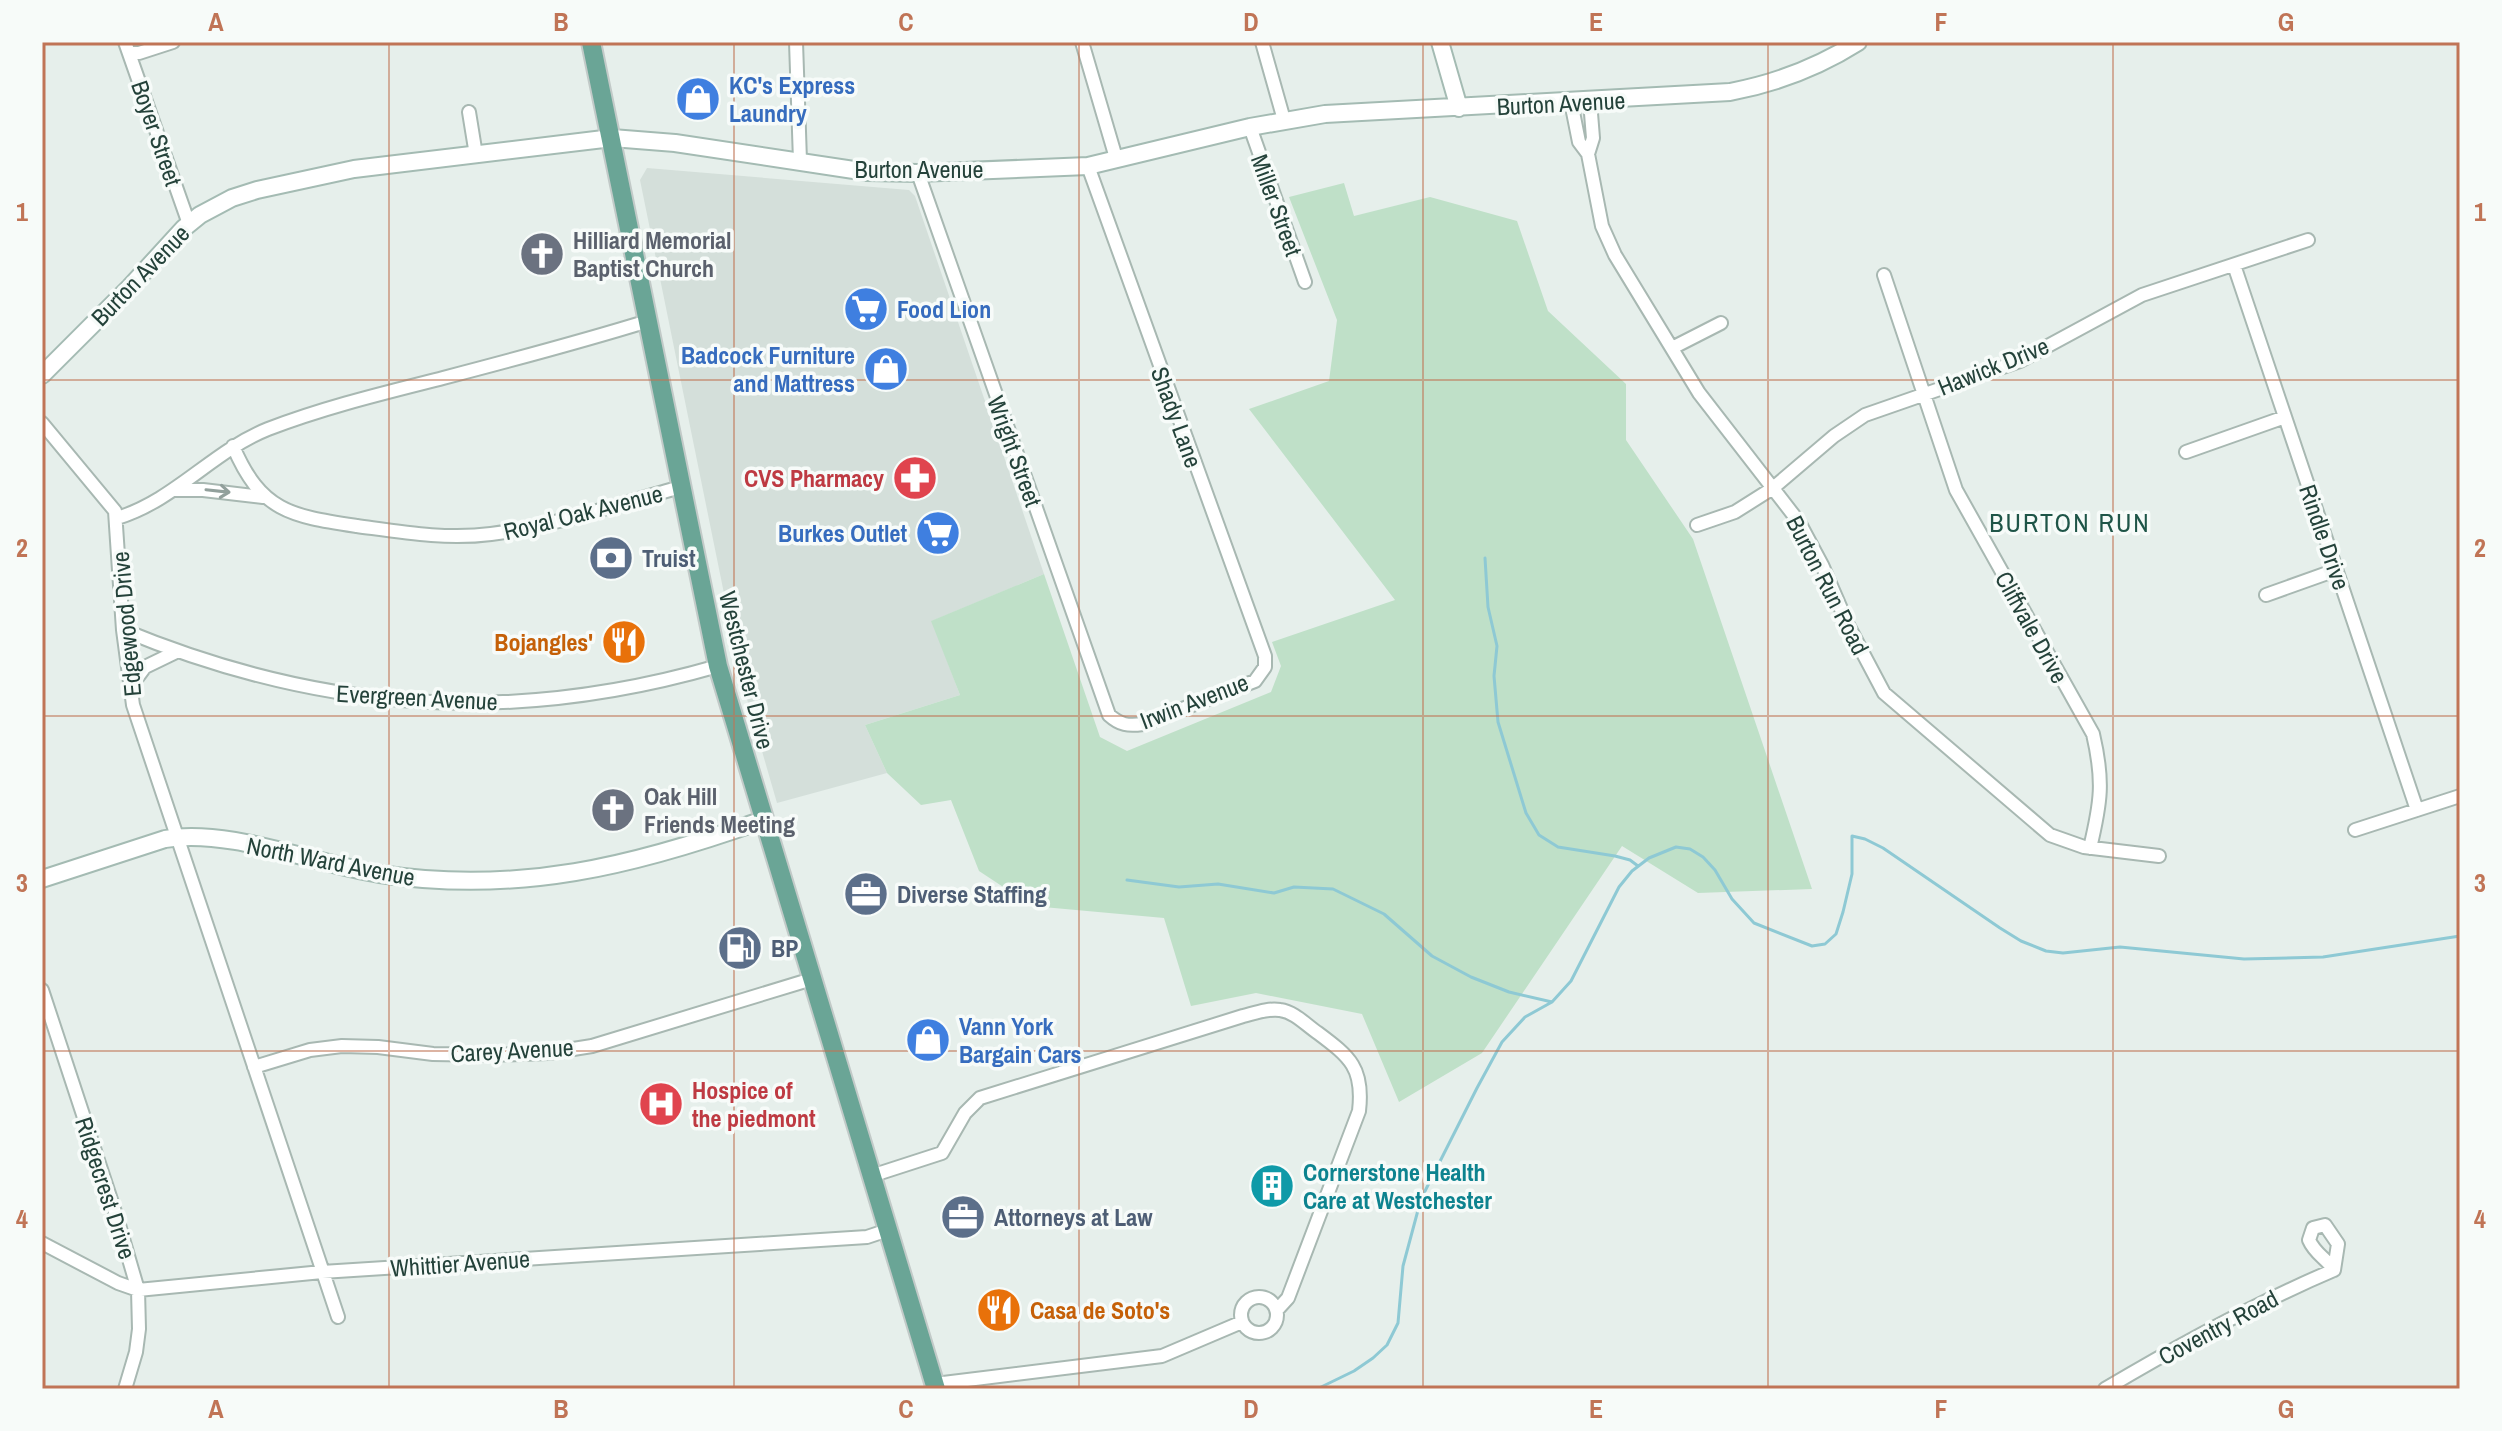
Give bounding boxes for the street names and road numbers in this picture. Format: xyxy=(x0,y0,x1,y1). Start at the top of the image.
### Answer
street label: Boyer Street xyxy=(124,76,190,190)
street label: Burton Avenue xyxy=(1496,84,1626,122)
street label: Miller Street xyxy=(1244,150,1310,261)
street label: Burton Avenue xyxy=(855,153,983,185)
street label: Burton Avenue xyxy=(84,218,196,332)
street label: Hawick Drive xyxy=(1933,329,2053,403)
street label: Shady Lane xyxy=(1144,362,1210,472)
street label: Wright Street xyxy=(980,391,1050,511)
street label: Royal Oak Avenue xyxy=(500,477,666,547)
street label: Rindle Drive xyxy=(2292,480,2358,594)
street label: Burton Run Road xyxy=(1779,510,1877,660)
street label: Edgewood Drive xyxy=(104,550,148,698)
street label: Cliffvale Drive xyxy=(1988,565,2076,689)
street label: Westchester Drive xyxy=(712,588,782,752)
street label: Irwin Avenue xyxy=(1135,666,1253,736)
street label: Evergreen Avenue xyxy=(335,677,499,717)
street label: North Ward Avenue xyxy=(244,829,418,893)
street label: Carey Avenue xyxy=(450,1031,574,1069)
street label: Ridgecrest Drive xyxy=(68,1113,144,1263)
street label: Whittier Avenue xyxy=(389,1242,531,1284)
street label: Coventry Road xyxy=(2153,1282,2283,1372)

